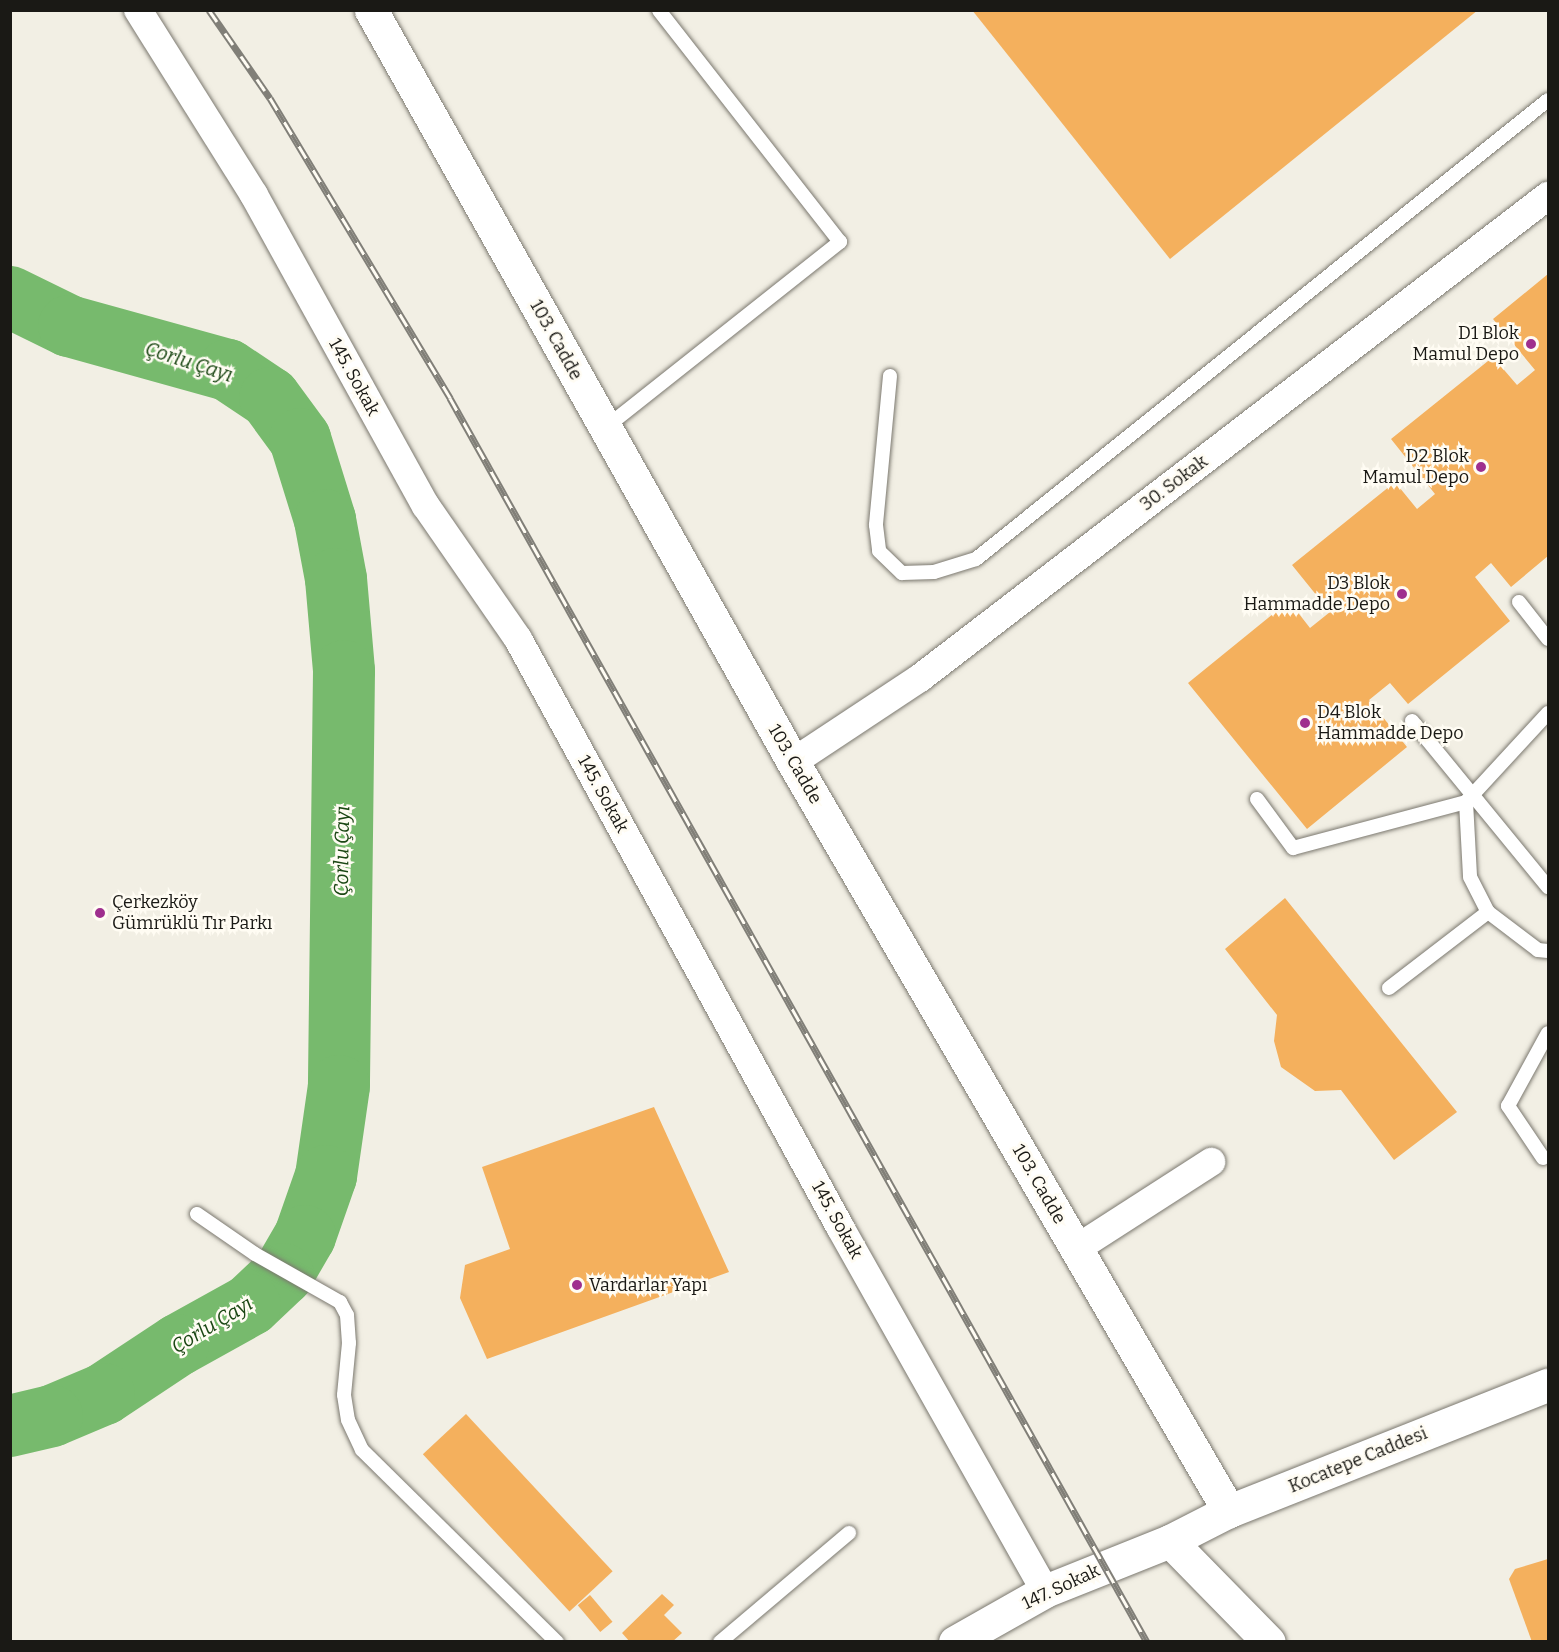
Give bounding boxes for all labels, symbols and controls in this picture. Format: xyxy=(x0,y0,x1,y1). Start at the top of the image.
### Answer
street label: 103. Cadde xyxy=(525,296,587,384)
place label: D1 Blok Mamul Depo xyxy=(1413,323,1519,366)
street label: 145. Sokak xyxy=(324,335,384,419)
water label: Çorlu Çayı xyxy=(142,337,236,387)
marker: D1 Blok Mamul Depo xyxy=(1524,337,1538,351)
place label: D2 Blok Mamul Depo xyxy=(1363,446,1469,488)
street label: 30. Sokak xyxy=(1136,451,1212,515)
marker: D2 Blok Mamul Depo xyxy=(1474,460,1488,474)
place label: D3 Blok Hammadde Depo xyxy=(1243,573,1390,616)
marker: D3 Blok Hammadde Depo xyxy=(1395,587,1409,601)
place label: D4 Blok Hammadde Depo xyxy=(1317,702,1464,744)
marker: D4 Blok Hammadde Depo xyxy=(1298,716,1312,730)
street label: 103. Cadde xyxy=(764,720,826,808)
street label: 145. Sokak xyxy=(573,752,633,836)
water label: Çorlu Çayı xyxy=(329,805,355,897)
place label: Çerkezköy Gümrüklü Tır Parkı xyxy=(112,892,272,934)
marker: Çerkezköy Gümrüklü Tır Parkı xyxy=(93,906,107,920)
street label: 103. Cadde xyxy=(1008,1140,1070,1228)
street label: 145. Sokak xyxy=(807,1178,867,1262)
place label: Vardarlar Yapı xyxy=(589,1274,707,1296)
marker: Vardarlar Yapı xyxy=(570,1278,584,1292)
water label: Çorlu Çayı xyxy=(167,1291,257,1359)
street label: Kocatepe Caddesi xyxy=(1286,1422,1430,1498)
street label: 147. Sokak xyxy=(1019,1560,1103,1614)

